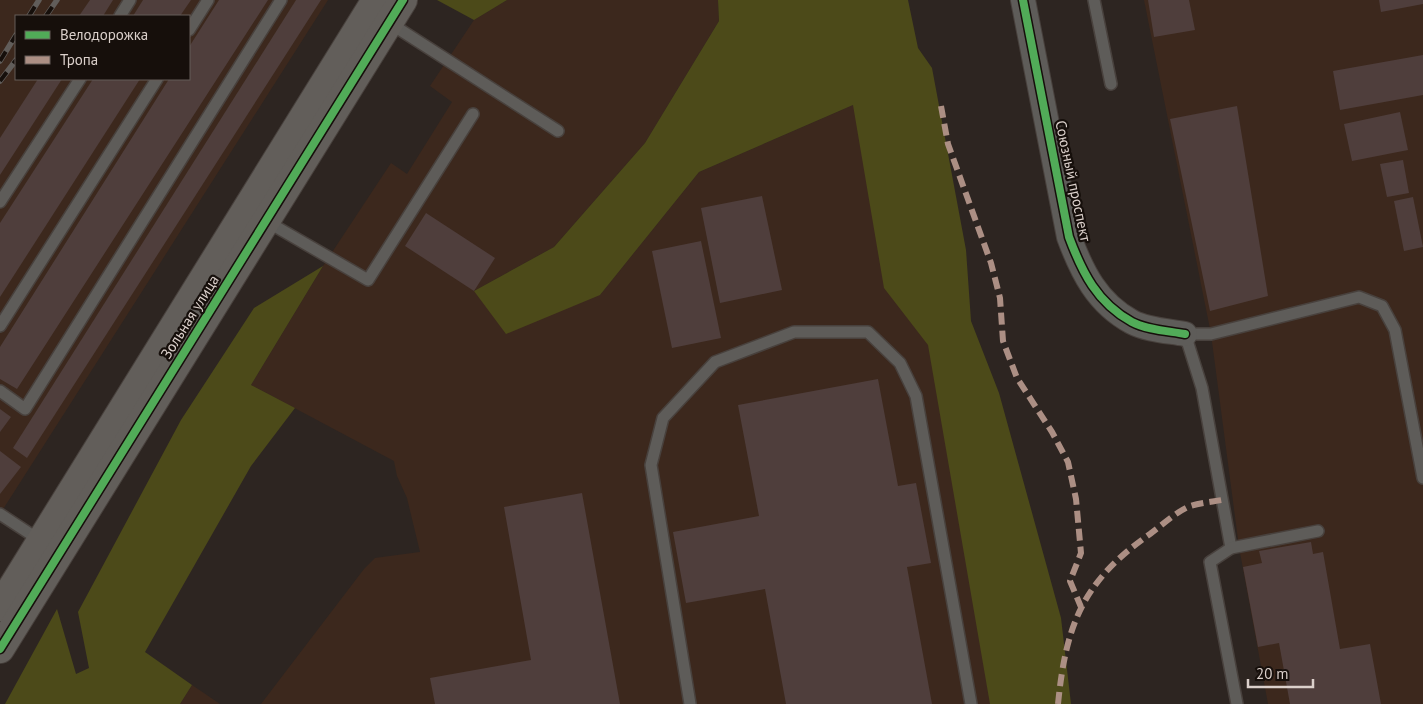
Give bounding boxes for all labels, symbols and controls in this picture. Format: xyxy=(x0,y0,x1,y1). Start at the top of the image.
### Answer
legend xyxy=(15,15,190,80)
text: Велодорожка xyxy=(60,25,148,44)
text: Тропа xyxy=(60,50,98,69)
street label: Союзный проспект xyxy=(1051,119,1096,243)
street label: Зольная улица xyxy=(156,271,223,362)
scale bar xyxy=(1248,656,1313,688)
text: 20 m xyxy=(1256,664,1289,683)

